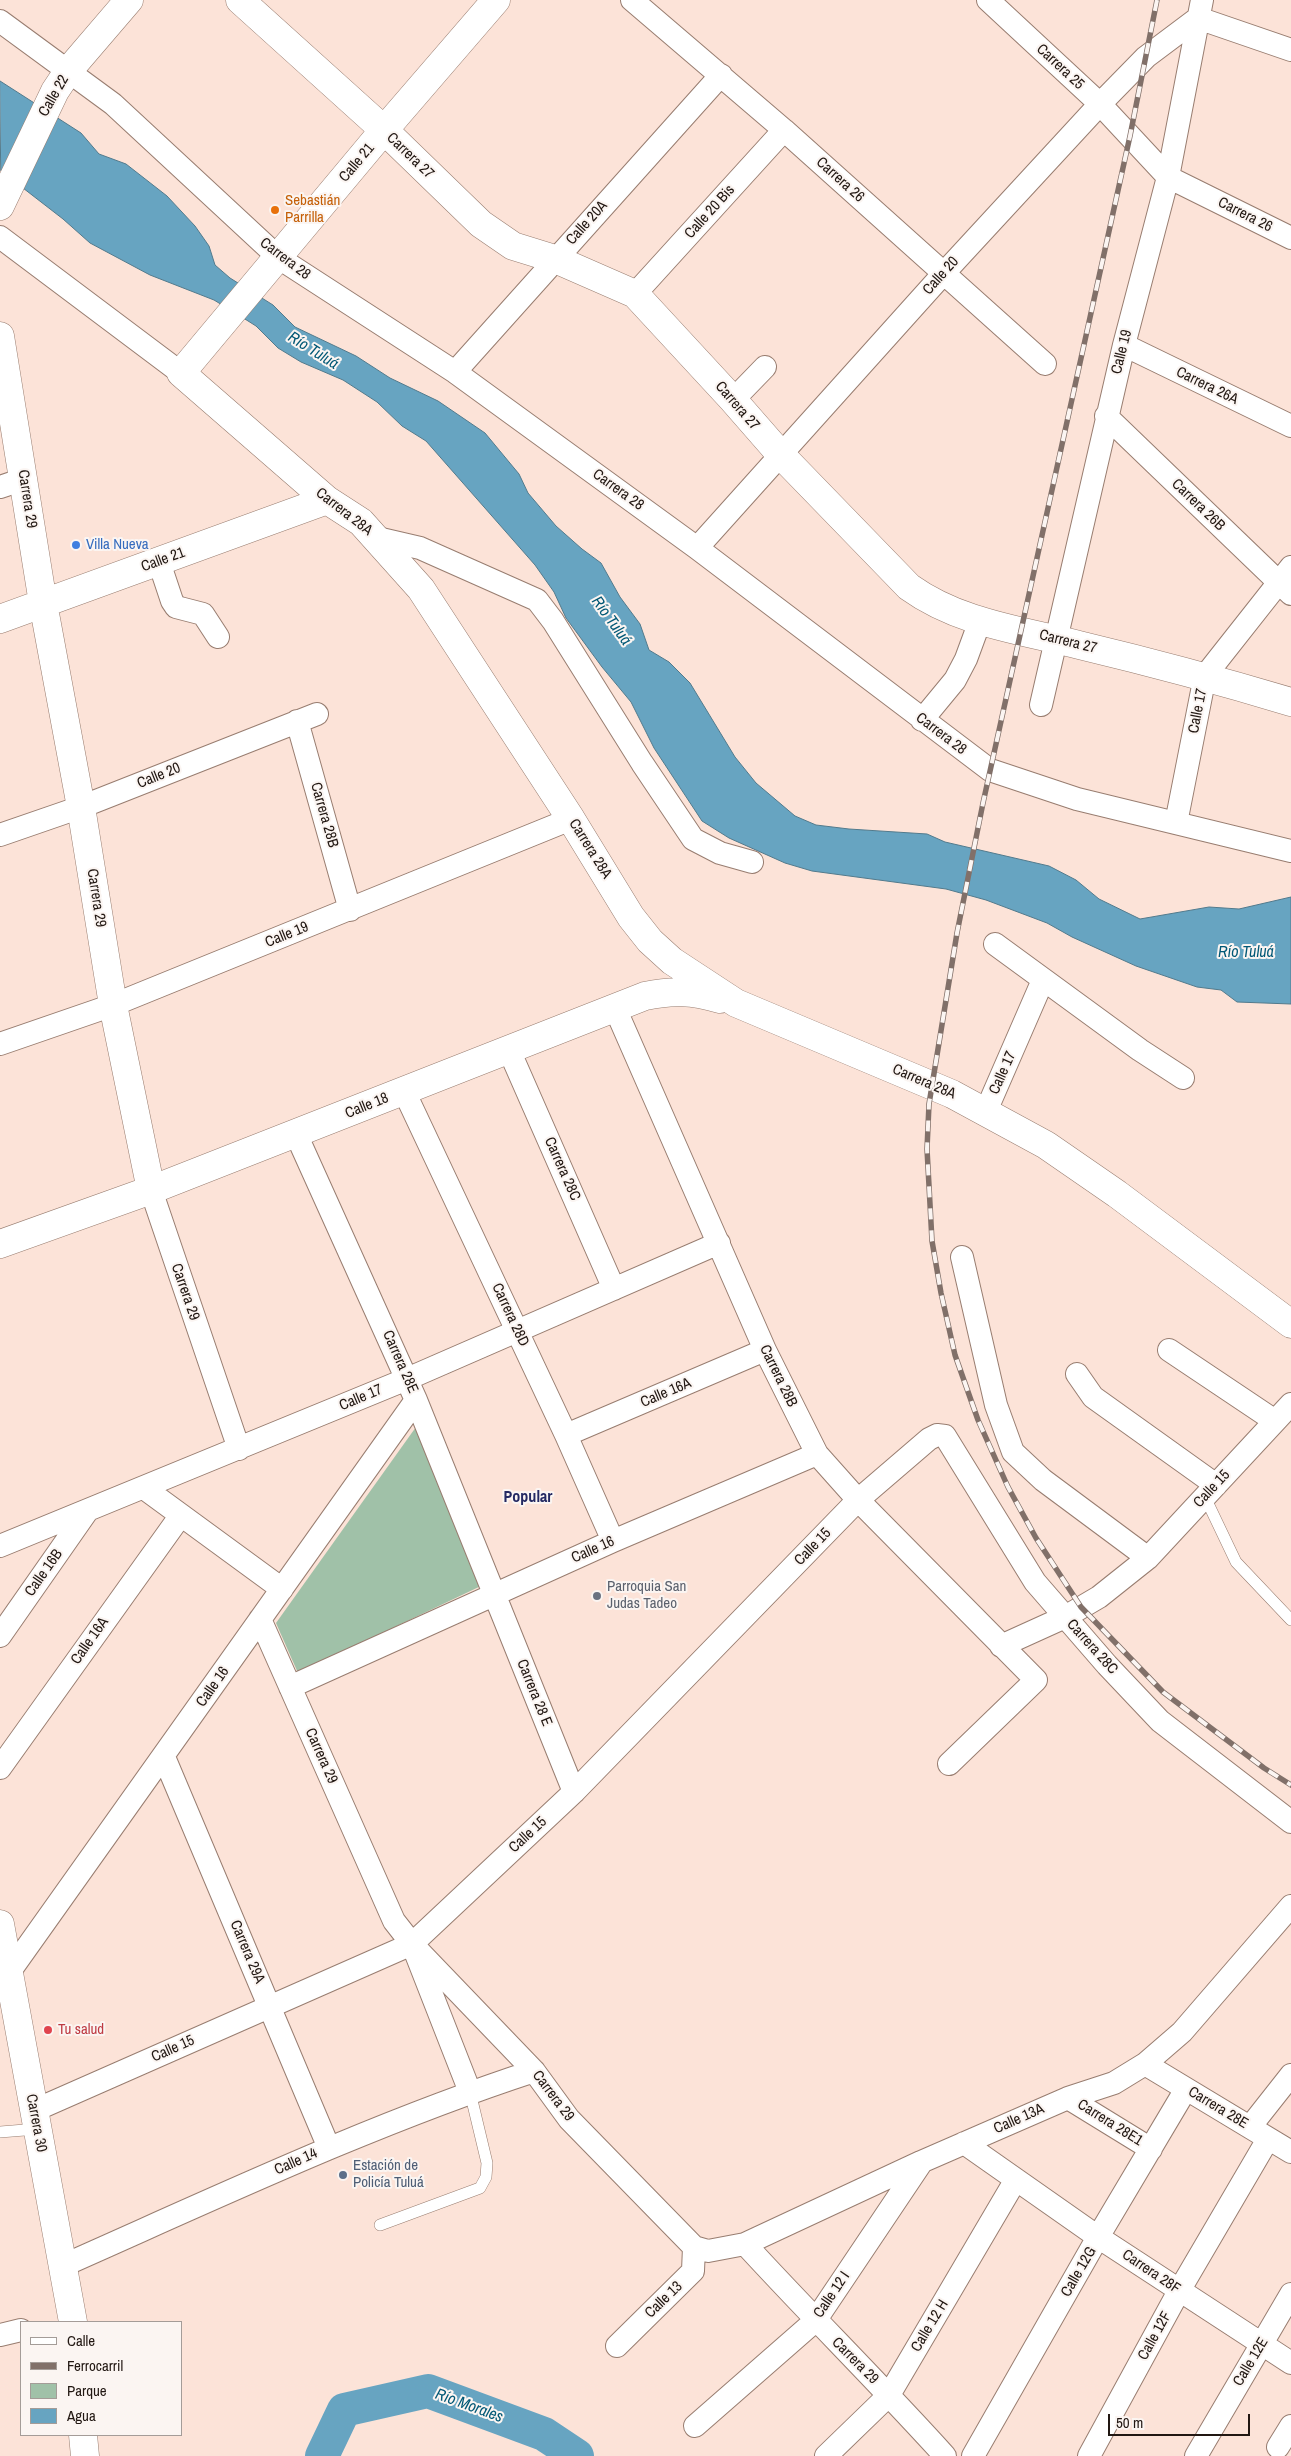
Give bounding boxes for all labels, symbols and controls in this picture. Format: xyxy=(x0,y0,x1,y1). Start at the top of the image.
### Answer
street label: Carrera 25 xyxy=(1032,40,1088,94)
street label: Calle 22 xyxy=(35,72,73,120)
street label: Carrera 27 xyxy=(383,129,437,183)
street label: Calle 21 xyxy=(336,140,378,186)
street label: Carrera 26 xyxy=(812,154,868,206)
street label: Calle 20 Bis xyxy=(681,181,739,243)
place label: Sebastián Parrilla xyxy=(285,192,340,227)
street label: Carrera 26 xyxy=(1215,194,1275,236)
street label: Calle 20A xyxy=(562,197,612,249)
marker: Sebastián Parrilla xyxy=(269,204,281,216)
street label: Carrera 28 xyxy=(256,234,314,284)
street label: Calle 20 xyxy=(919,253,963,299)
water label: Río Tuluá xyxy=(284,328,342,374)
street label: Calle 19 xyxy=(1108,328,1136,376)
street label: Carrera 26A xyxy=(1173,363,1241,409)
street label: Carrera 27 xyxy=(711,378,763,434)
street label: Carrera 28 xyxy=(589,465,647,515)
street label: Carrera 29 xyxy=(14,469,40,529)
street label: Carrera 26B xyxy=(1168,475,1228,535)
street label: Carrera 28A xyxy=(312,484,376,540)
place label: Villa Nueva xyxy=(86,536,149,554)
marker: Villa Nueva xyxy=(70,539,82,551)
street label: Calle 21 xyxy=(139,544,187,576)
water label: Río Tuluá xyxy=(587,593,635,649)
street label: Carrera 27 xyxy=(1037,626,1099,658)
street label: Calle 17 xyxy=(1185,687,1211,735)
street label: Carrera 28 xyxy=(912,709,970,759)
street label: Calle 20 xyxy=(135,759,183,793)
street label: Carrera 28B xyxy=(306,780,342,850)
street label: Carrera 28A xyxy=(565,816,615,882)
street label: Carrera 29 xyxy=(83,868,109,928)
street label: Calle 19 xyxy=(263,918,311,952)
water label: Río Tuluá xyxy=(1218,943,1274,963)
street label: Calle 17 xyxy=(986,1049,1020,1097)
street label: Carrera 28A xyxy=(890,1061,958,1103)
street label: Calle 18 xyxy=(343,1089,391,1123)
street label: Carrera 28C xyxy=(540,1134,584,1204)
street label: Carrera 29 xyxy=(167,1261,203,1323)
street label: Carrera 28D xyxy=(488,1281,532,1349)
street label: Carrera 28E xyxy=(378,1328,422,1396)
street label: Carrera 28B xyxy=(755,1342,801,1410)
street label: Calle 16A xyxy=(638,1374,694,1412)
street label: Calle 17 xyxy=(337,1381,385,1415)
street label: Calle 15 xyxy=(1190,1466,1234,1512)
district label: Popular xyxy=(504,1488,552,1508)
street label: Calle 15 xyxy=(791,1525,835,1569)
street label: Calle 16 xyxy=(569,1533,617,1567)
street label: Calle 16B xyxy=(21,1546,67,1600)
place label: Parroquia San Judas Tadeo xyxy=(607,1578,686,1613)
marker: Parroquia San Judas Tadeo xyxy=(591,1590,603,1602)
street label: Calle 16A xyxy=(67,1614,113,1668)
street label: Carrera 28C xyxy=(1063,1616,1121,1678)
street label: Carrera 28 E xyxy=(512,1657,556,1729)
street label: Calle 16 xyxy=(193,1663,233,1711)
street label: Carrera 29 xyxy=(301,1725,341,1787)
street label: Calle 15 xyxy=(505,1813,551,1857)
street label: Carrera 29A xyxy=(226,1918,268,1986)
place label: Tu salud xyxy=(58,2021,104,2039)
marker: Tu salud xyxy=(42,2024,54,2036)
street label: Calle 15 xyxy=(149,2032,197,2066)
street label: Carrera 29 xyxy=(528,2067,578,2125)
street label: Carrera 28E xyxy=(1185,2083,1251,2133)
street label: Carrera 30 xyxy=(22,2092,50,2154)
street label: Carrera 28E1 xyxy=(1074,2096,1146,2150)
street label: Calle 13A xyxy=(991,2100,1047,2138)
street label: Calle 14 xyxy=(272,2145,320,2179)
place label: Estación de Policía Tuluá xyxy=(353,2157,424,2192)
marker: Estación de Policía Tuluá xyxy=(337,2169,349,2181)
street label: Calle 12G xyxy=(1058,2244,1100,2300)
street label: Carrera 28F xyxy=(1118,2246,1184,2298)
street label: Calle 12 I xyxy=(810,2268,854,2322)
street label: Calle 13 xyxy=(642,2278,686,2322)
street label: Calle 12 H xyxy=(907,2297,953,2355)
street label: Calle 12F xyxy=(1134,2309,1176,2363)
legend xyxy=(20,2321,182,2436)
text: Calle xyxy=(67,2330,95,2351)
street label: Carrera 29 xyxy=(828,2334,882,2388)
street label: Calle 12E xyxy=(1230,2335,1272,2389)
text: Ferrocarril xyxy=(67,2355,123,2376)
text: Parque xyxy=(67,2380,107,2401)
water label: Río Morales xyxy=(432,2385,506,2427)
scale bar xyxy=(1111,2404,1254,2436)
text: Agua xyxy=(67,2405,96,2426)
text: 50 m xyxy=(1116,2412,1143,2433)

